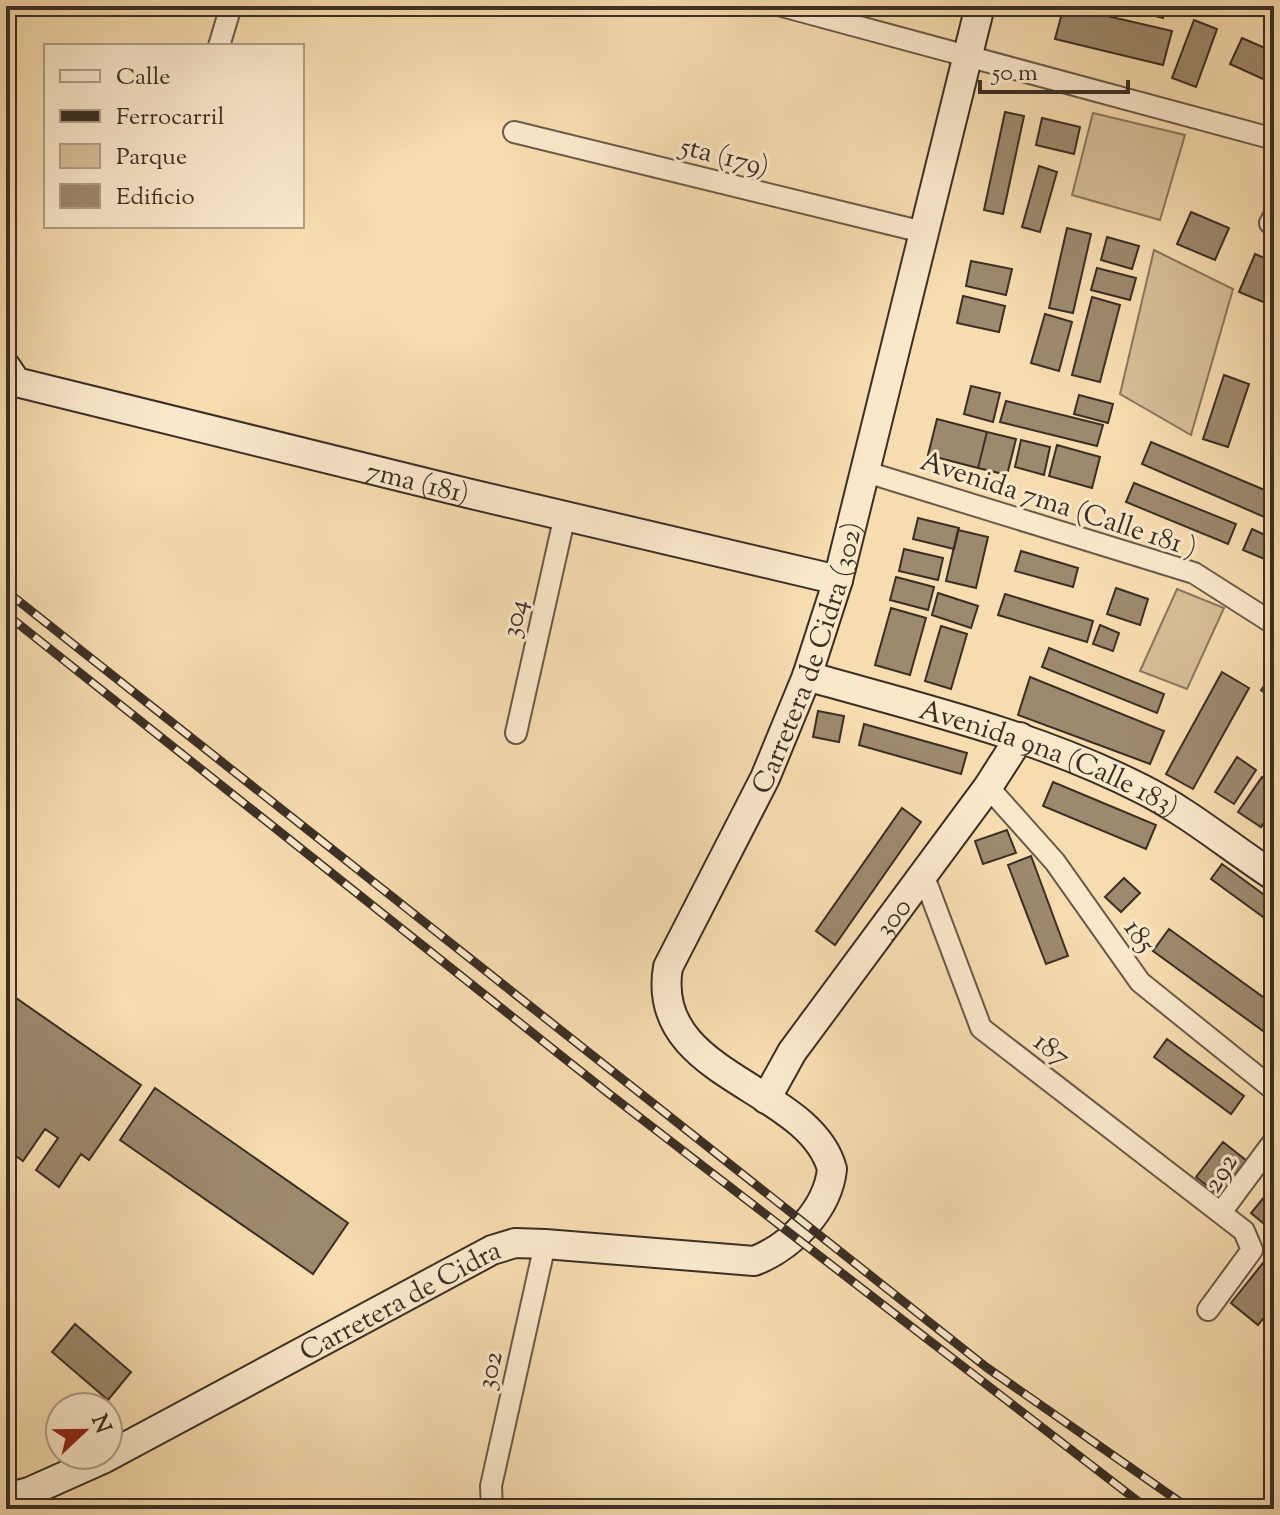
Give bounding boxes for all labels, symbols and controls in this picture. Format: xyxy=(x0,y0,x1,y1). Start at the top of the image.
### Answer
legend xyxy=(44,44,304,228)
scale bar xyxy=(980,44,1128,94)
text: 50 m xyxy=(990,57,1038,91)
text: Calle xyxy=(116,61,170,95)
text: Ferrocarril xyxy=(116,101,225,135)
street label: 5ta (179) xyxy=(674,127,773,188)
text: Parque xyxy=(116,141,187,175)
text: Edificio xyxy=(116,181,195,215)
street label: Avenida 7ma (Calle 181 ) xyxy=(915,442,1201,569)
street label: 7ma (181) xyxy=(362,452,473,516)
street label: Carretera de Cidra (302) xyxy=(743,518,875,802)
street label: 304 xyxy=(492,595,540,642)
street label: Avenida 9na (Calle 183) xyxy=(914,691,1186,828)
street label: 300 xyxy=(866,890,923,947)
street label: 185 xyxy=(1113,912,1165,962)
street label: 187 xyxy=(1024,1023,1078,1078)
street label: 292 xyxy=(1194,1146,1249,1201)
street label: Carretera de Cidra xyxy=(293,1231,506,1373)
street label: 302 xyxy=(467,1347,515,1394)
north arrow xyxy=(44,1391,124,1471)
text: N xyxy=(82,1410,118,1439)

